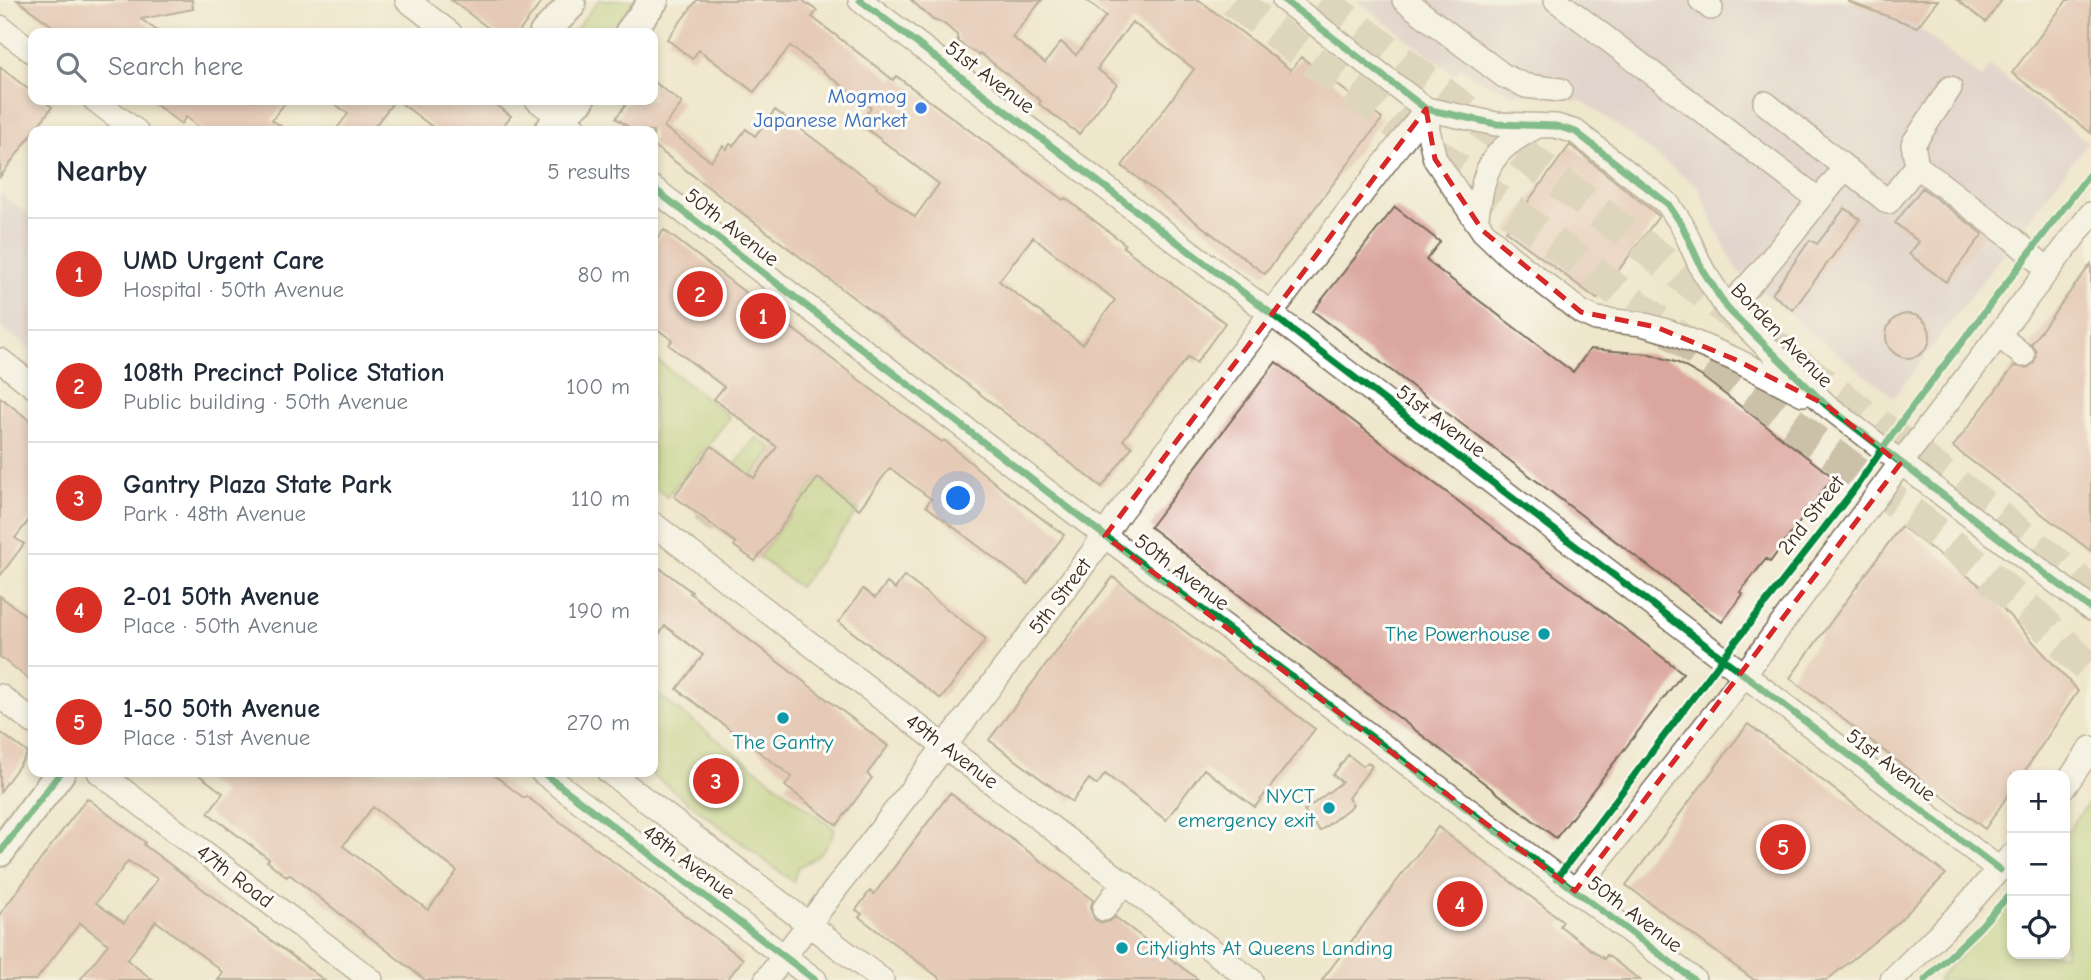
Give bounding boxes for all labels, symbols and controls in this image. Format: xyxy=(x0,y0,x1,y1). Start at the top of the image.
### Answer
search box xyxy=(28,28,658,105)
street label: 51st Avenue xyxy=(941,36,1039,118)
icon: search xyxy=(52,48,90,86)
text: Search here xyxy=(108,52,243,82)
place label: Mogmog Japanese Market xyxy=(753,84,908,132)
marker: Mogmog Japanese Market xyxy=(913,100,929,116)
text: Nearby xyxy=(56,154,147,189)
text: 5 results xyxy=(547,158,630,185)
street label: 50th Avenue xyxy=(680,183,784,271)
text: UMD Urgent Care xyxy=(123,246,324,276)
text: 1 xyxy=(74,261,84,288)
text: 80 m xyxy=(577,261,630,288)
pin: 2 xyxy=(677,268,723,320)
text: Hospital · 50th Avenue xyxy=(123,276,344,303)
street label: Borden Avenue xyxy=(1726,278,1838,392)
pin: 1 xyxy=(740,290,786,342)
text: 108th Precinct Police Station xyxy=(123,358,445,388)
text: 2 xyxy=(73,373,85,400)
text: 100 m xyxy=(566,373,630,400)
street label: 51st Avenue xyxy=(1392,380,1490,462)
text: Public building · 50th Avenue xyxy=(123,388,408,415)
text: Gantry Plaza State Park xyxy=(123,470,392,500)
street label: 2nd Street xyxy=(1773,470,1850,559)
your location xyxy=(941,481,975,515)
text: 3 xyxy=(73,485,85,512)
text: 110 m xyxy=(571,485,630,512)
text: Park · 48th Avenue xyxy=(123,500,306,527)
street label: 50th Avenue xyxy=(1130,529,1234,615)
street label: 5th Street xyxy=(1024,553,1097,638)
text: 2-01 50th Avenue xyxy=(123,582,319,612)
text: 4 xyxy=(74,597,84,624)
text: 190 m xyxy=(568,597,630,624)
text: Place · 50th Avenue xyxy=(123,612,318,639)
place label: The Powerhouse xyxy=(1385,622,1530,646)
marker: The Powerhouse xyxy=(1536,626,1552,642)
text: 1-50 50th Avenue xyxy=(123,694,320,724)
street label: 49th Avenue xyxy=(901,708,1003,794)
text: 5 xyxy=(73,709,85,736)
text: 270 m xyxy=(566,709,630,736)
marker: The Gantry xyxy=(775,710,791,726)
text: Place · 51st Avenue xyxy=(123,724,310,751)
street label: 51st Avenue xyxy=(1842,724,1940,806)
place label: The Gantry xyxy=(733,730,834,754)
pin: 3 xyxy=(693,755,739,807)
map controls xyxy=(2007,770,2070,959)
button: + xyxy=(2007,770,2070,833)
place label: NYCT emergency exit xyxy=(1178,784,1316,832)
marker: NYCT emergency exit xyxy=(1321,800,1337,816)
street label: 48th Avenue xyxy=(638,820,740,904)
pin: 5 xyxy=(1760,821,1806,873)
button: − xyxy=(2007,833,2070,896)
street label: 47th Road xyxy=(192,839,278,913)
street label: 50th Avenue xyxy=(1583,871,1687,957)
pin: 4 xyxy=(1437,878,1483,930)
button: locate xyxy=(2007,896,2070,959)
place label: Citylights At Queens Landing xyxy=(1136,936,1393,960)
marker: Citylights At Queens Landing xyxy=(1114,940,1130,956)

